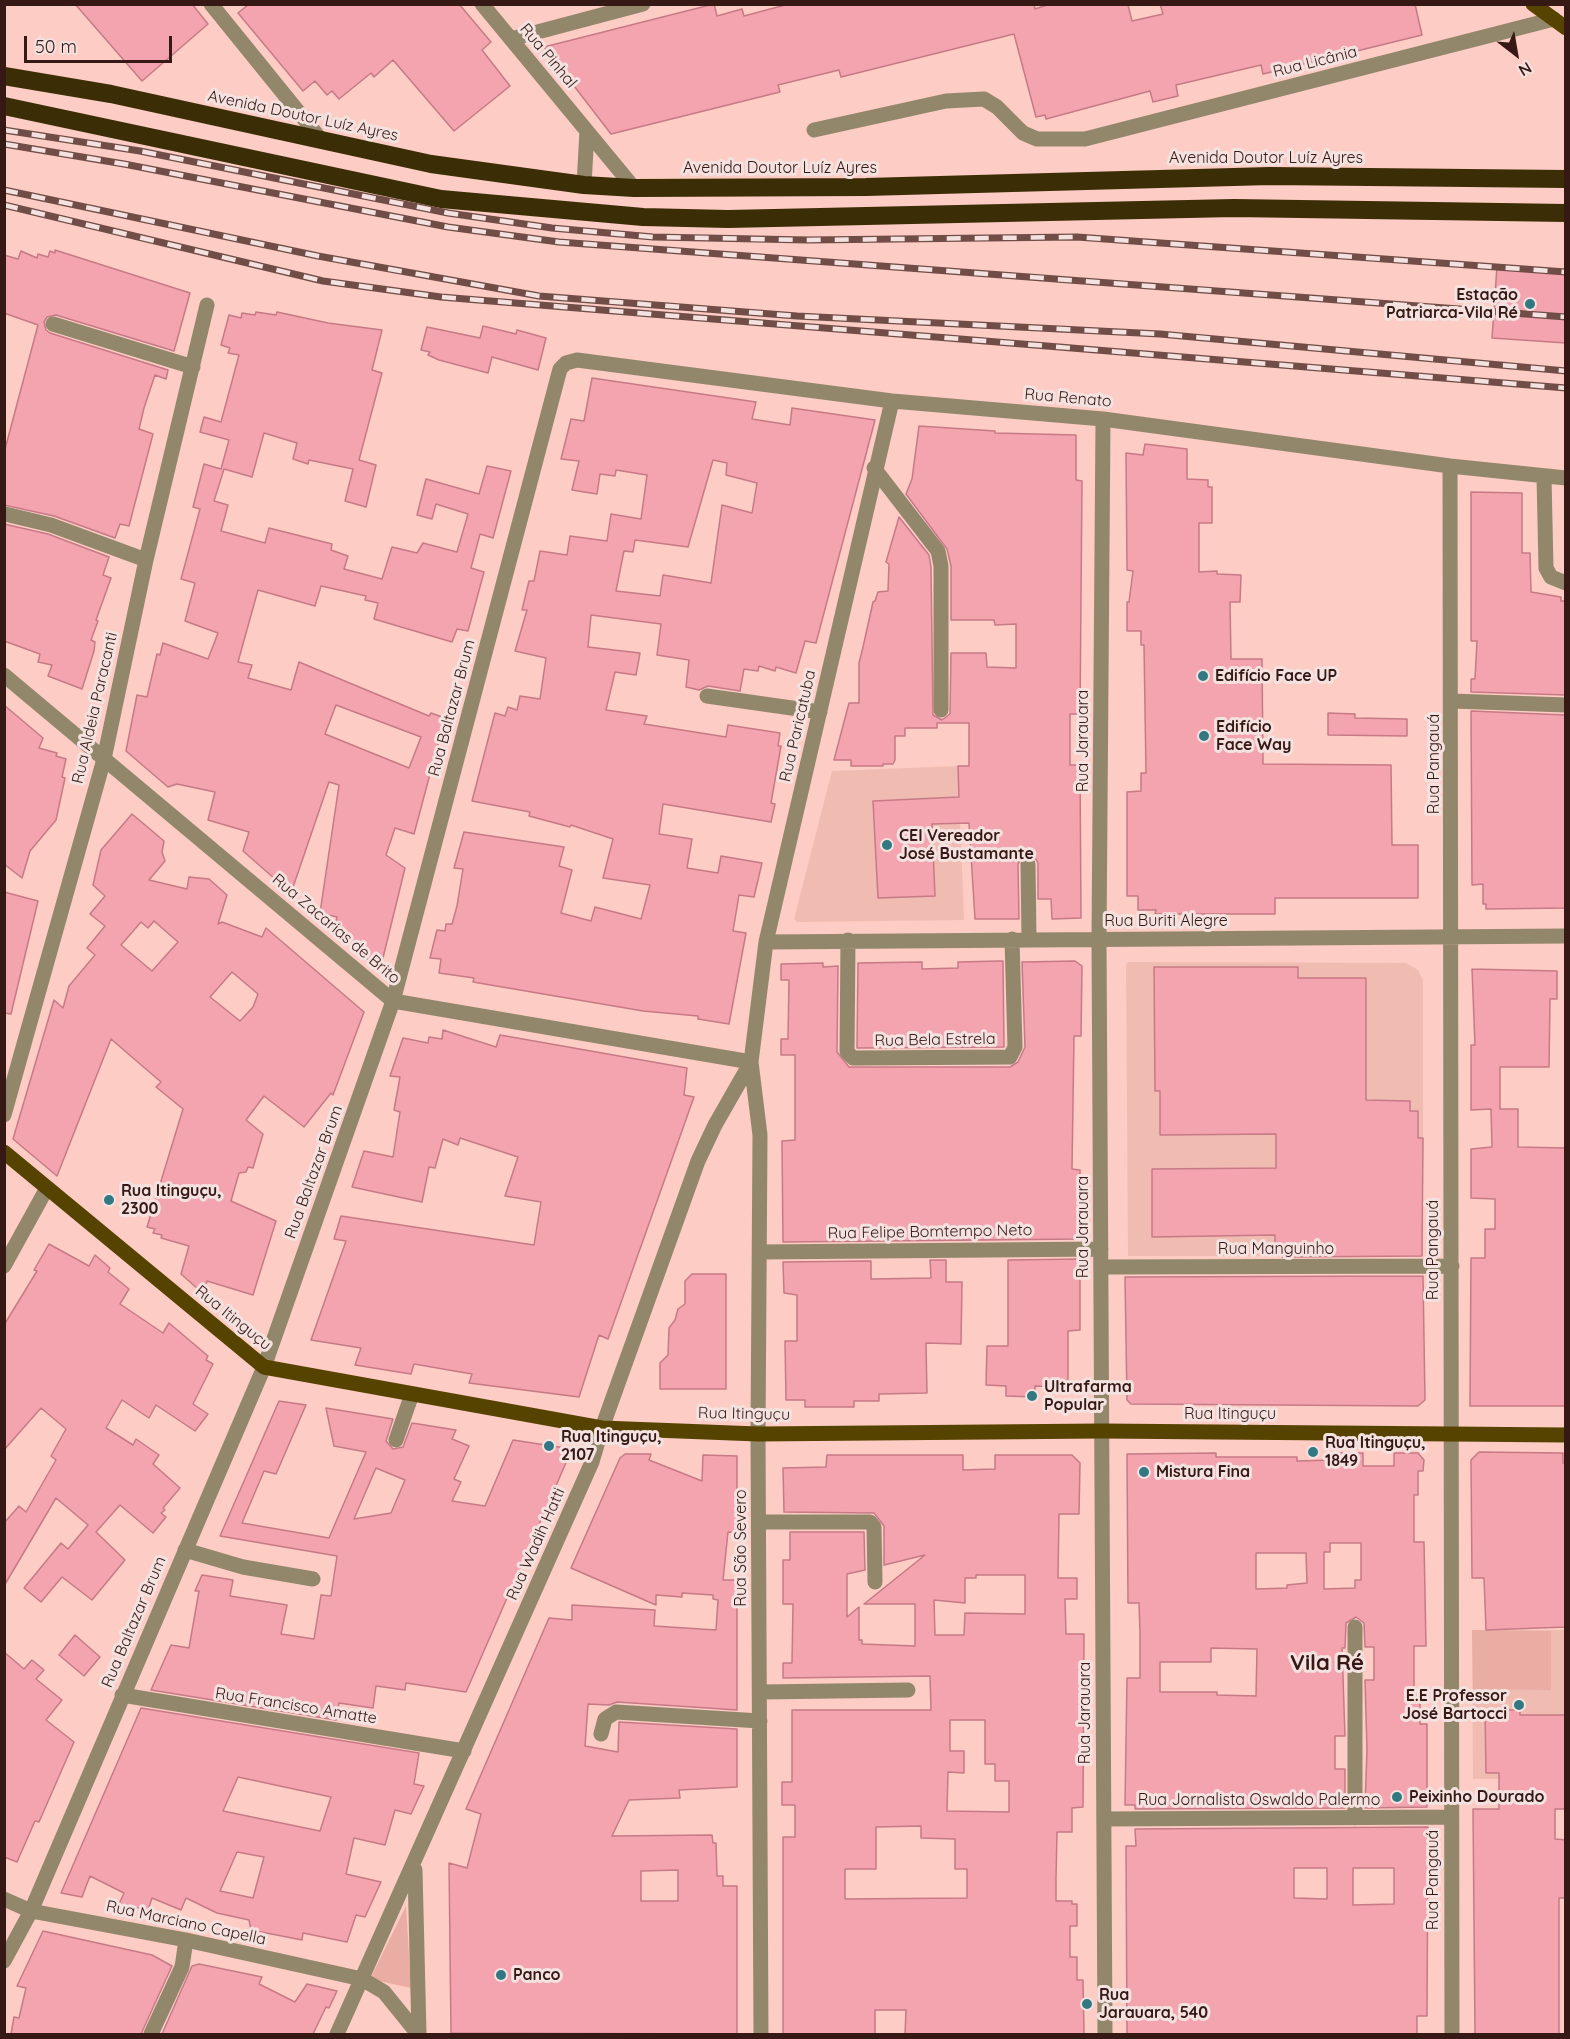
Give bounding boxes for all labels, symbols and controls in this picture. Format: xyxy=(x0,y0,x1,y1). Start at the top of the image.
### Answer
street label: Rua Pinhal xyxy=(515,20,581,92)
scale bar xyxy=(27,24,176,62)
north arrow xyxy=(1486,24,1546,84)
text: 50 m xyxy=(35,35,77,58)
street label: Rua Licânia xyxy=(1271,42,1359,82)
text: N xyxy=(1515,58,1535,81)
street label: Avenida Doutor Luíz Ayres xyxy=(206,86,400,146)
street label: Avenida Doutor Luíz Ayres xyxy=(1169,148,1363,168)
street label: Avenida Doutor Luíz Ayres xyxy=(683,158,877,178)
place label: Estação Patriarca-Vila Ré xyxy=(1386,285,1518,323)
marker: Estação Patriarca-Vila Ré xyxy=(1523,297,1537,311)
street label: Rua Renato xyxy=(1024,385,1112,411)
street label: Rua Aldeia Paracanti xyxy=(68,630,122,786)
street label: Rua Baltazar Brum xyxy=(425,638,479,778)
place label: Edifício Face UP xyxy=(1215,666,1337,686)
street label: Rua Paricatuba xyxy=(776,668,820,784)
marker: Edifício Face UP xyxy=(1196,669,1210,683)
street label: Rua Jarauara xyxy=(1073,690,1093,792)
street label: Rua Pangauá xyxy=(1424,714,1444,814)
place label: Edifício Face Way xyxy=(1216,717,1291,755)
marker: Edifício Face Way xyxy=(1197,729,1211,743)
place label: CEI Vereador José Bustamante xyxy=(899,826,1034,864)
marker: CEI Vereador José Bustamante xyxy=(880,838,894,852)
street label: Rua Zacarias de Brito xyxy=(268,870,404,988)
street label: Rua Buriti Alegre xyxy=(1104,911,1228,931)
street label: Rua Bela Estrela xyxy=(874,1029,996,1051)
street label: Rua Baltazar Brum xyxy=(281,1103,347,1241)
street label: Rua Jarauara xyxy=(1073,1176,1093,1278)
place label: Rua Itinguçu, 2300 xyxy=(121,1181,222,1219)
marker: Rua Itinguçu, 2300 xyxy=(102,1193,116,1207)
street label: Rua Pangauá xyxy=(1423,1200,1443,1300)
street label: Rua Felipe Bomtempo Neto xyxy=(827,1221,1033,1243)
street label: Rua Manguinho xyxy=(1218,1239,1334,1259)
street label: Rua Itinguçu xyxy=(191,1282,275,1354)
place label: Ultrafarma Popular xyxy=(1044,1377,1132,1415)
marker: Ultrafarma Popular xyxy=(1025,1389,1039,1403)
street label: Rua Itinguçu xyxy=(698,1404,790,1424)
street label: Rua Itinguçu xyxy=(1184,1404,1276,1424)
place label: Rua Itinguçu, 2107 xyxy=(561,1427,662,1465)
place label: Rua Itinguçu, 1849 xyxy=(1325,1433,1426,1471)
marker: Rua Itinguçu, 2107 xyxy=(542,1439,556,1453)
marker: Rua Itinguçu, 1849 xyxy=(1306,1445,1320,1459)
place label: Mistura Fina xyxy=(1156,1462,1250,1482)
marker: Mistura Fina xyxy=(1137,1465,1151,1479)
street label: Rua Wadih Hatti xyxy=(503,1485,569,1603)
street label: Rua São Severo xyxy=(731,1489,751,1607)
street label: Rua Baltazar Brum xyxy=(98,1553,170,1691)
district label: Vila Ré xyxy=(1290,1650,1364,1676)
street label: Rua Jarauara xyxy=(1075,1662,1095,1764)
street label: Rua Francisco Amatte xyxy=(214,1684,378,1728)
place label: E.E Professor José Bartocci xyxy=(1402,1686,1507,1724)
marker: E.E Professor José Bartocci xyxy=(1512,1698,1526,1712)
place label: Peixinho Dourado xyxy=(1409,1787,1544,1807)
street label: Rua Jornalista Oswaldo Palermo xyxy=(1138,1790,1380,1810)
marker: Peixinho Dourado xyxy=(1390,1790,1404,1804)
street label: Rua Pangauá xyxy=(1423,1830,1443,1930)
street label: Rua Marciano Capella xyxy=(104,1897,268,1949)
place label: Panco xyxy=(513,1965,560,1985)
marker: Panco xyxy=(494,1968,508,1982)
place label: Rua Jarauara, 540 xyxy=(1099,1985,1208,2023)
marker: Rua Jarauara, 540 xyxy=(1080,1997,1094,2011)

